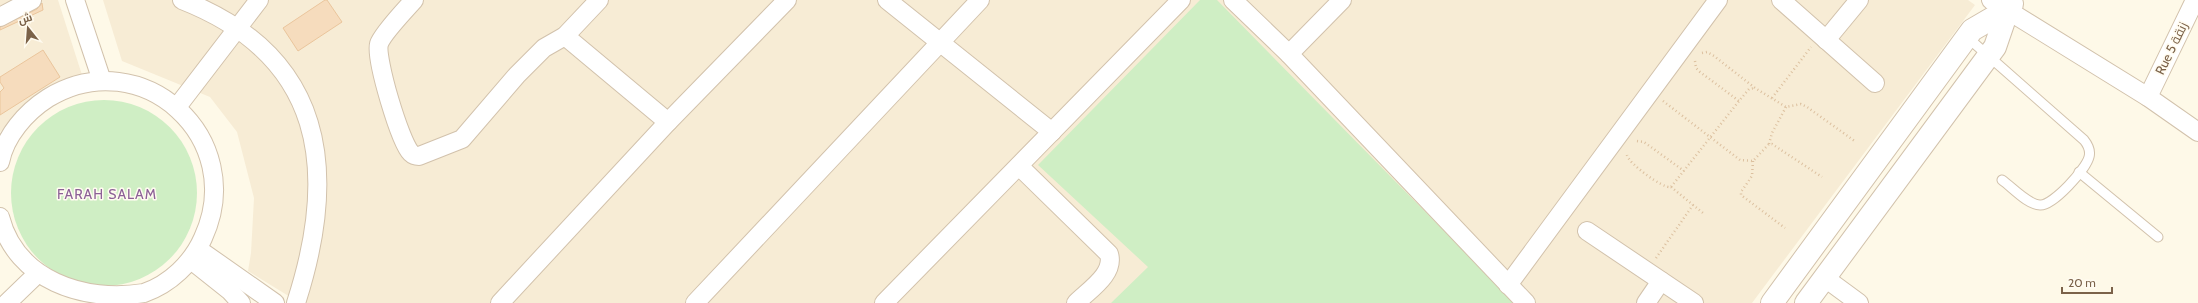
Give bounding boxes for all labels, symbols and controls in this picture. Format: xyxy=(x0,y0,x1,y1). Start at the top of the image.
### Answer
north arrow xyxy=(8,8,48,48)
text: ش xyxy=(16,10,34,27)
street label: Rue 5 زنقة xyxy=(2151,19,2191,77)
district label: FARAH SALAM xyxy=(57,185,157,203)
scale bar xyxy=(2062,269,2112,295)
text: 20 m xyxy=(2068,275,2096,290)

